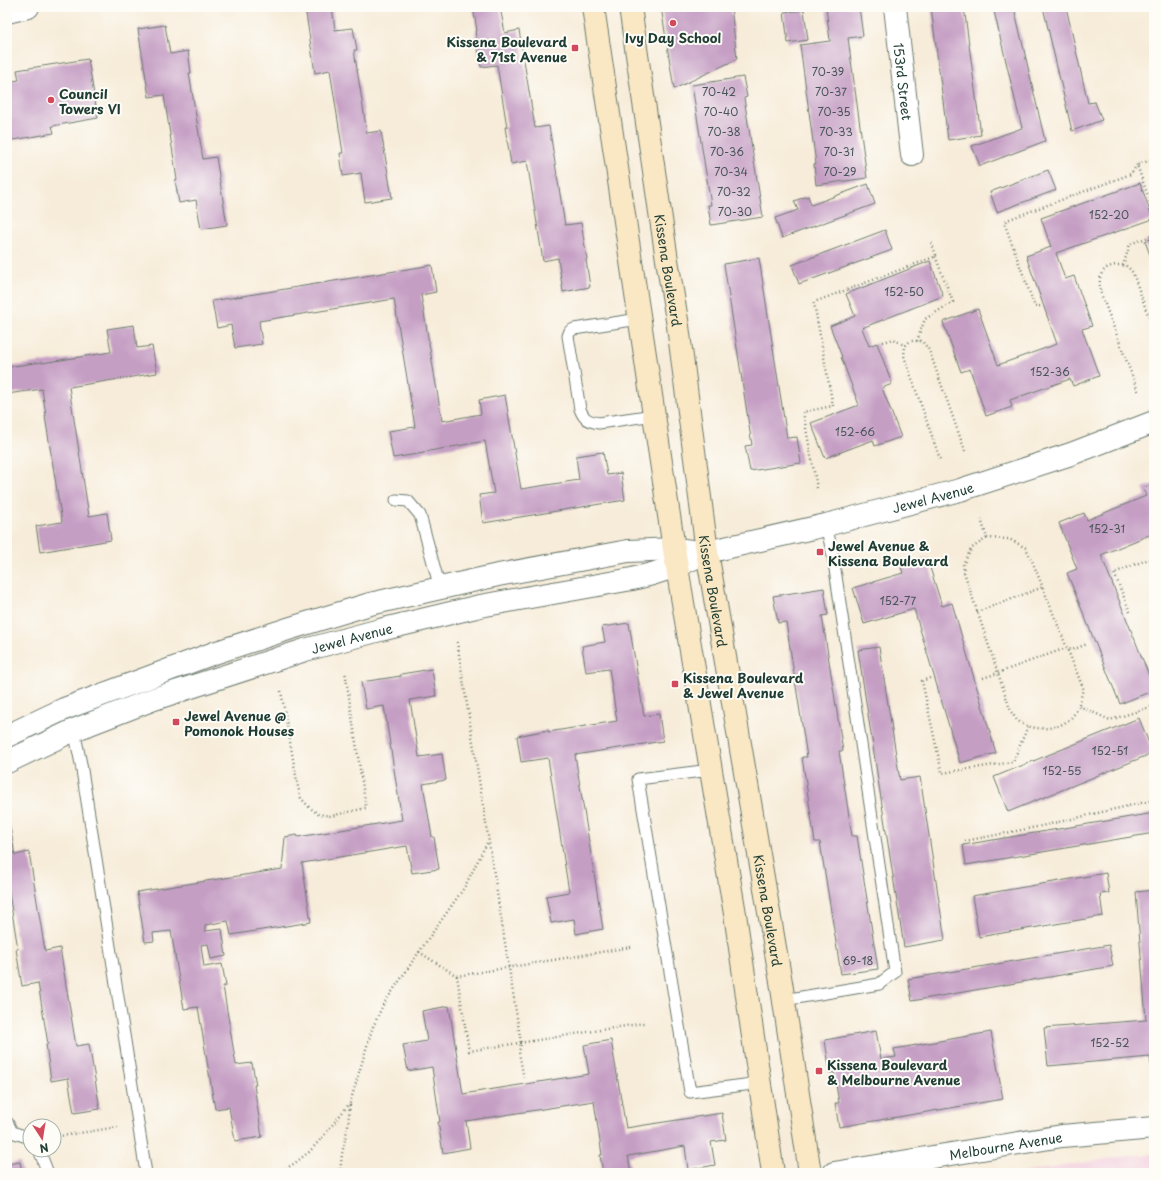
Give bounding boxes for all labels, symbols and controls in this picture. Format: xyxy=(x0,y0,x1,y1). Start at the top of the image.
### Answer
marker: Ivy Day School xyxy=(668,18,678,28)
place label: Ivy Day School xyxy=(625,28,722,47)
place label: Kissena Boulevard & 71st Avenue xyxy=(447,32,567,66)
street label: 153rd Street xyxy=(890,42,917,121)
marker: Kissena Boulevard & 71st Avenue xyxy=(570,43,580,53)
house number: 70-39 xyxy=(812,63,844,80)
house number: 70-42 xyxy=(702,83,736,100)
house number: 70-37 xyxy=(815,83,847,100)
place label: Council Towers VI xyxy=(59,84,121,118)
marker: Council Towers VI xyxy=(46,95,56,105)
house number: 70-40 xyxy=(704,103,738,120)
house number: 70-35 xyxy=(817,103,851,120)
house number: 70-38 xyxy=(707,123,741,140)
house number: 70-33 xyxy=(819,123,853,140)
house number: 70-36 xyxy=(710,143,744,160)
house number: 70-31 xyxy=(824,143,854,160)
house number: 70-34 xyxy=(714,163,748,180)
house number: 70-29 xyxy=(823,163,857,180)
house number: 70-32 xyxy=(717,183,751,200)
house number: 70-30 xyxy=(718,203,752,220)
house number: 152-20 xyxy=(1089,206,1129,223)
street label: Kissena Boulevard xyxy=(651,213,687,328)
house number: 152-50 xyxy=(884,283,924,300)
house number: 152-36 xyxy=(1030,363,1070,380)
house number: 152-66 xyxy=(835,423,875,440)
street label: Jewel Avenue xyxy=(890,477,976,517)
house number: 152-31 xyxy=(1089,520,1125,537)
street label: Kissena Boulevard xyxy=(695,534,733,649)
place label: Jewel Avenue & Kissena Boulevard xyxy=(828,536,949,570)
marker: Jewel Avenue & Kissena Boulevard xyxy=(815,547,825,557)
house number: 152-77 xyxy=(880,592,916,609)
street label: Jewel Avenue xyxy=(309,618,394,658)
place label: Kissena Boulevard & Jewel Avenue xyxy=(683,668,804,702)
marker: Kissena Boulevard & Jewel Avenue xyxy=(670,679,680,689)
place label: Jewel Avenue @ Pomonok Houses xyxy=(184,706,294,740)
marker: Jewel Avenue @ Pomonok Houses xyxy=(171,717,181,727)
house number: 152-51 xyxy=(1092,742,1128,759)
house number: 152-55 xyxy=(1043,762,1081,779)
street label: Kissena Boulevard xyxy=(750,853,788,968)
house number: 69-18 xyxy=(843,952,874,969)
house number: 152-52 xyxy=(1090,1034,1130,1051)
place label: Kissena Boulevard & Melbourne Avenue xyxy=(827,1055,960,1089)
marker: Kissena Boulevard & Melbourne Avenue xyxy=(814,1066,824,1076)
north arrow xyxy=(22,1118,62,1158)
street label: Melbourne Avenue xyxy=(948,1127,1064,1164)
text: N xyxy=(38,1139,50,1158)

